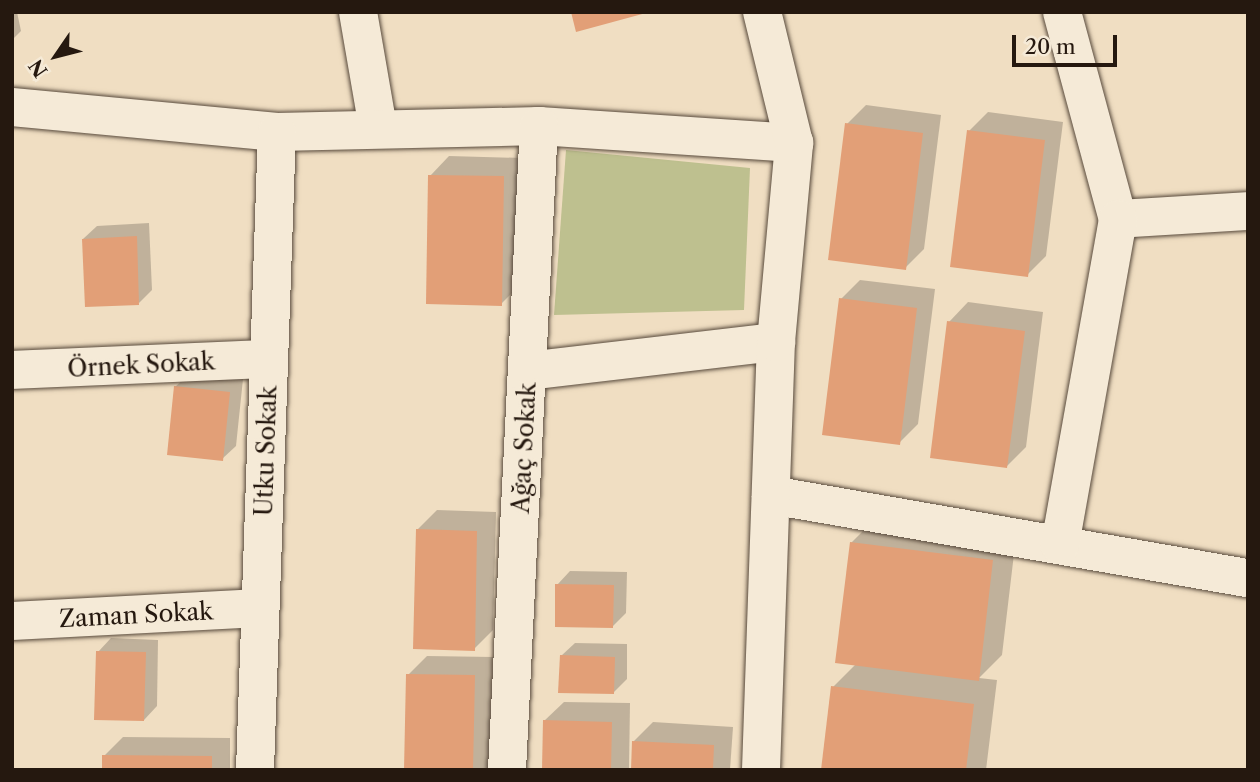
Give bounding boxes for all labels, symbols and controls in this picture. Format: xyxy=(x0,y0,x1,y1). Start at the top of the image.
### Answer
north arrow xyxy=(21,21,91,91)
scale bar xyxy=(1015,21,1120,65)
text: 20 m xyxy=(1025,34,1076,59)
text: N xyxy=(24,55,53,82)
street label: Örnek Sokak xyxy=(66,347,216,383)
street label: Ağaç Sokak xyxy=(506,382,542,514)
street label: Utku Sokak xyxy=(249,385,283,517)
street label: Zaman Sokak xyxy=(58,597,214,633)

